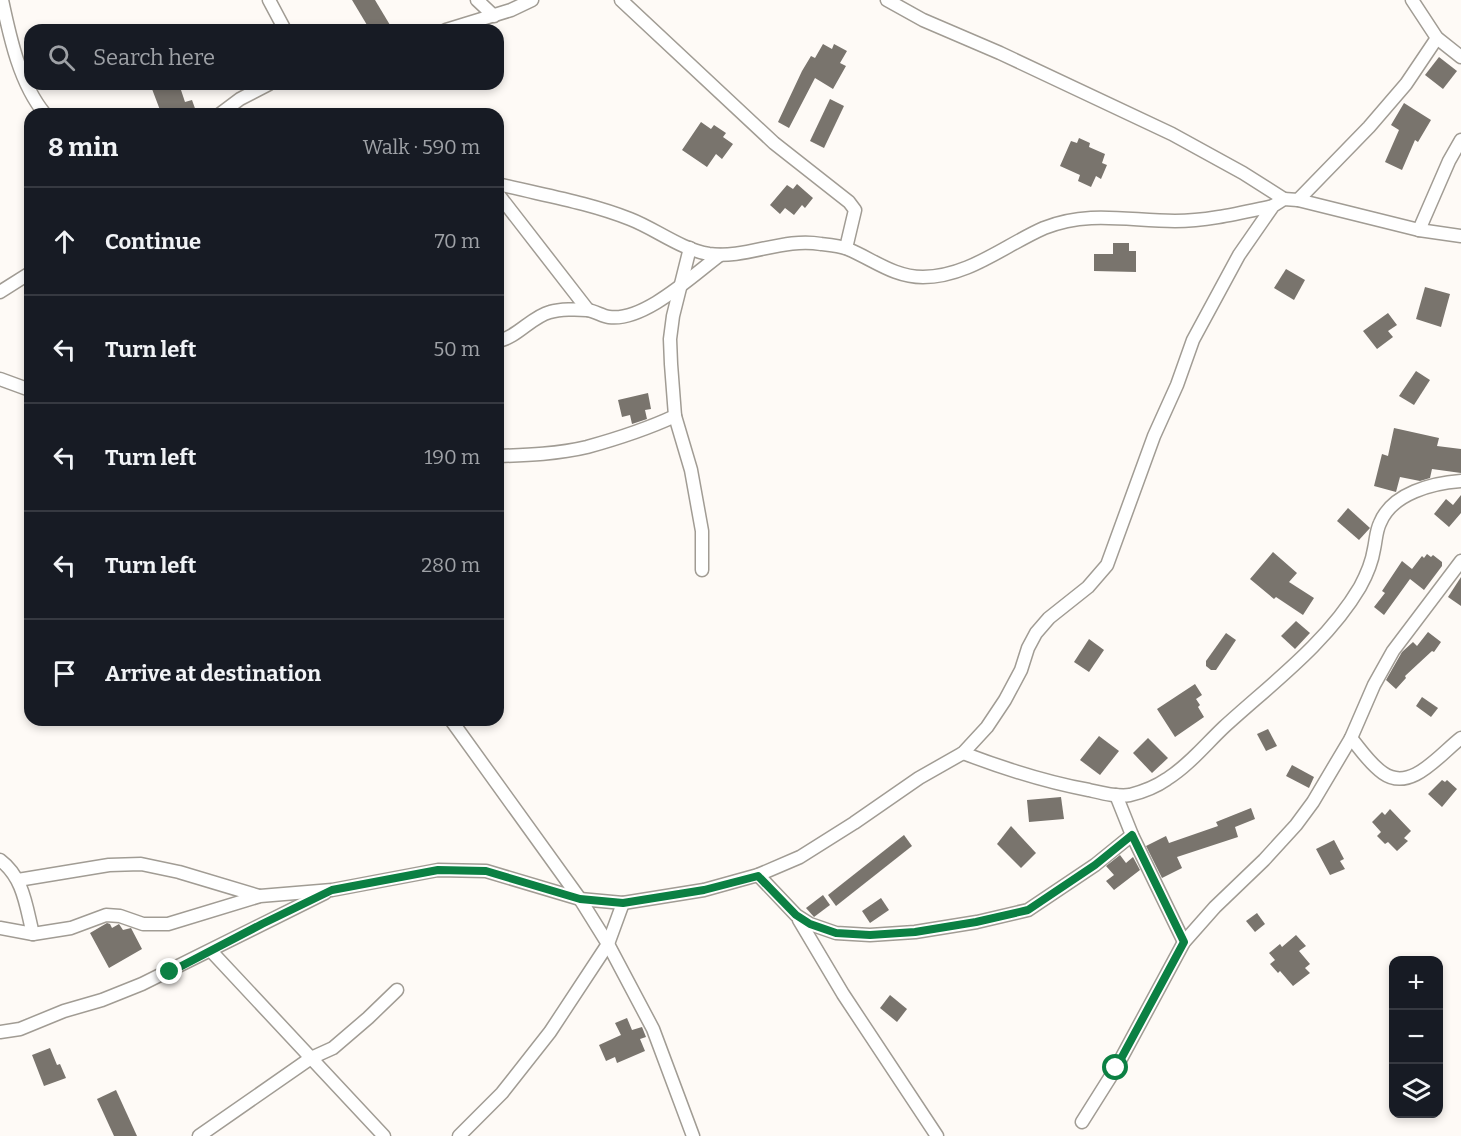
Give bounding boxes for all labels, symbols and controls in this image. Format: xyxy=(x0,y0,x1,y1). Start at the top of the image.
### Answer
search box xyxy=(24,24,504,90)
icon: search xyxy=(45,41,78,74)
text: Search here xyxy=(93,44,215,71)
text: 8 min xyxy=(48,132,118,163)
text: Walk · 590 m xyxy=(363,135,480,159)
icon: ahead xyxy=(48,225,81,258)
text: Continue xyxy=(105,228,201,255)
text: 70 m xyxy=(434,229,480,253)
icon: left xyxy=(48,333,81,366)
text: Turn left xyxy=(105,336,197,363)
text: 50 m xyxy=(433,337,480,361)
icon: left xyxy=(48,441,81,474)
text: Turn left xyxy=(105,444,197,471)
text: 190 m xyxy=(424,445,480,469)
icon: left xyxy=(48,549,81,582)
text: Turn left xyxy=(105,552,197,579)
text: 280 m xyxy=(421,553,480,577)
icon: arrive xyxy=(48,657,81,690)
text: Arrive at destination xyxy=(105,660,321,687)
map controls xyxy=(1389,956,1443,1118)
button: + xyxy=(1389,956,1443,1010)
route end xyxy=(156,958,182,984)
button: − xyxy=(1389,1010,1443,1064)
route start xyxy=(1102,1054,1128,1080)
button: layers xyxy=(1389,1064,1443,1118)

